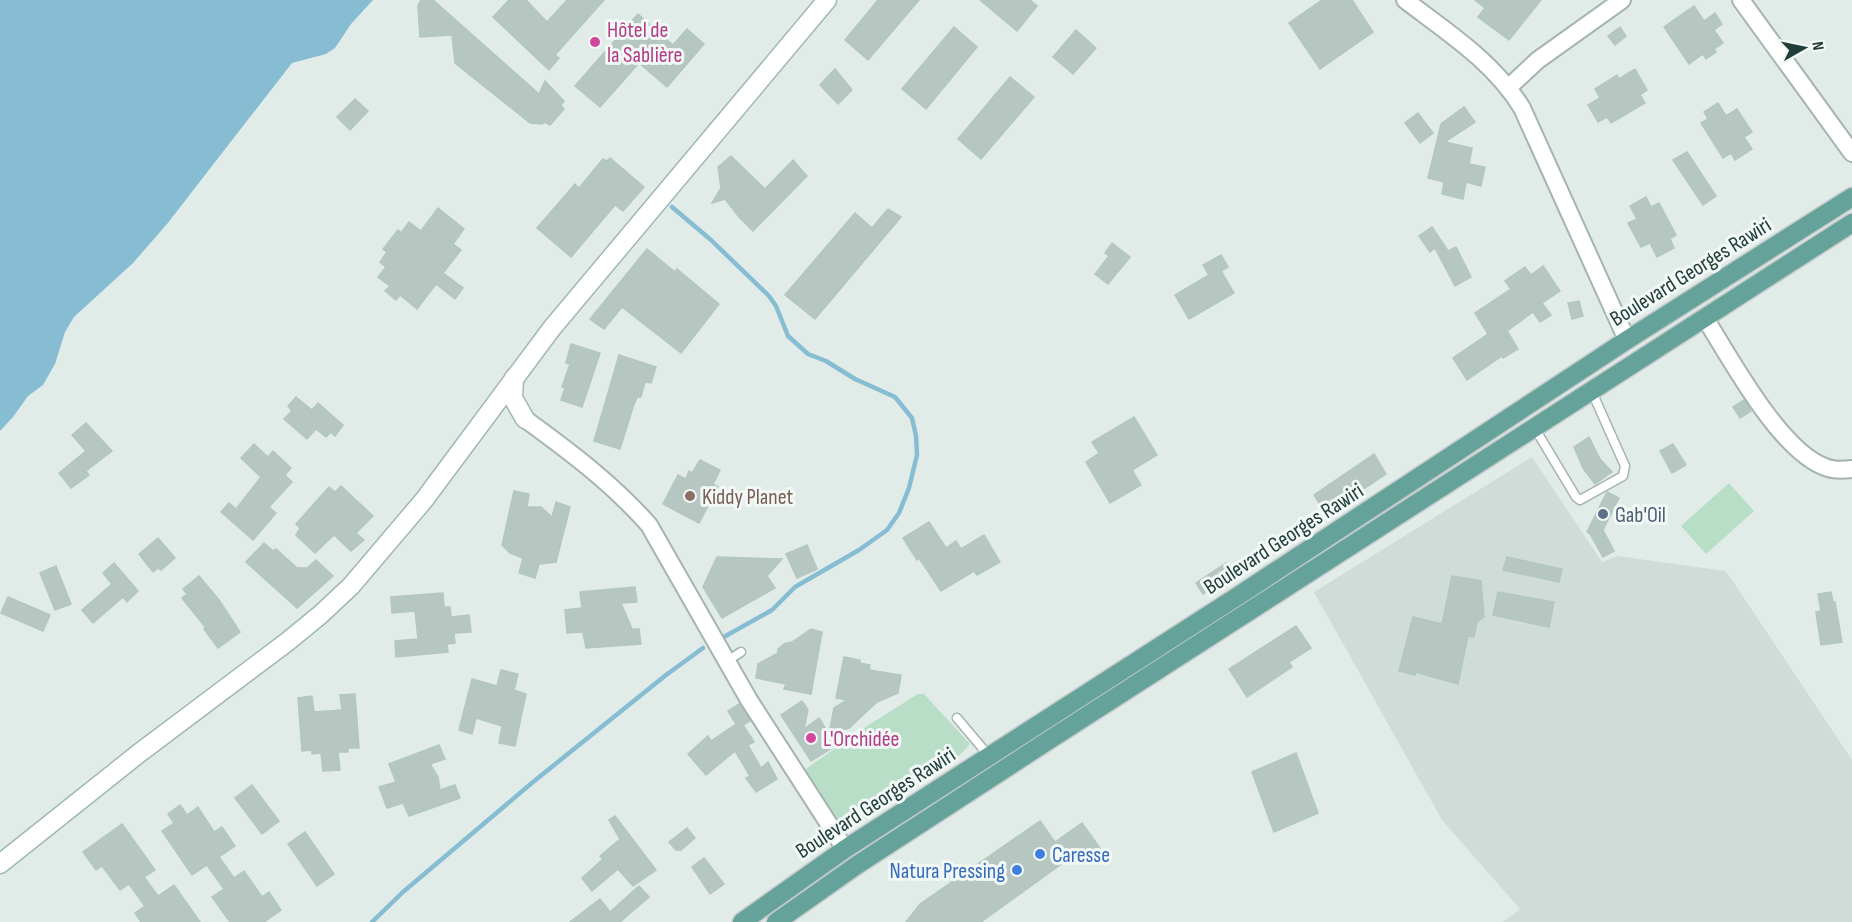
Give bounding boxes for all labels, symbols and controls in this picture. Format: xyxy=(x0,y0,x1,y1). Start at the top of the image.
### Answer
place label: Hôtel de la Sablière xyxy=(607,17,682,69)
north arrow xyxy=(1774,18,1834,78)
marker: Hôtel de la Sablière xyxy=(588,35,602,49)
text: N xyxy=(1807,40,1827,52)
street label: Boulevard Georges Rawiri xyxy=(1605,212,1776,333)
street label: Boulevard Georges Rawiri xyxy=(1199,478,1369,601)
place label: Kiddy Planet xyxy=(702,484,793,511)
marker: Kiddy Planet xyxy=(683,489,697,503)
place label: Gab'Oil xyxy=(1615,502,1666,529)
marker: Gab'Oil xyxy=(1596,507,1610,521)
place label: L'Orchidée xyxy=(823,726,899,753)
marker: L'Orchidée xyxy=(804,731,818,745)
street label: Boulevard Georges Rawiri xyxy=(791,742,961,865)
place label: Caresse xyxy=(1052,842,1110,869)
marker: Caresse xyxy=(1033,847,1047,861)
place label: Natura Pressing xyxy=(890,858,1005,885)
marker: Natura Pressing xyxy=(1010,863,1024,877)

